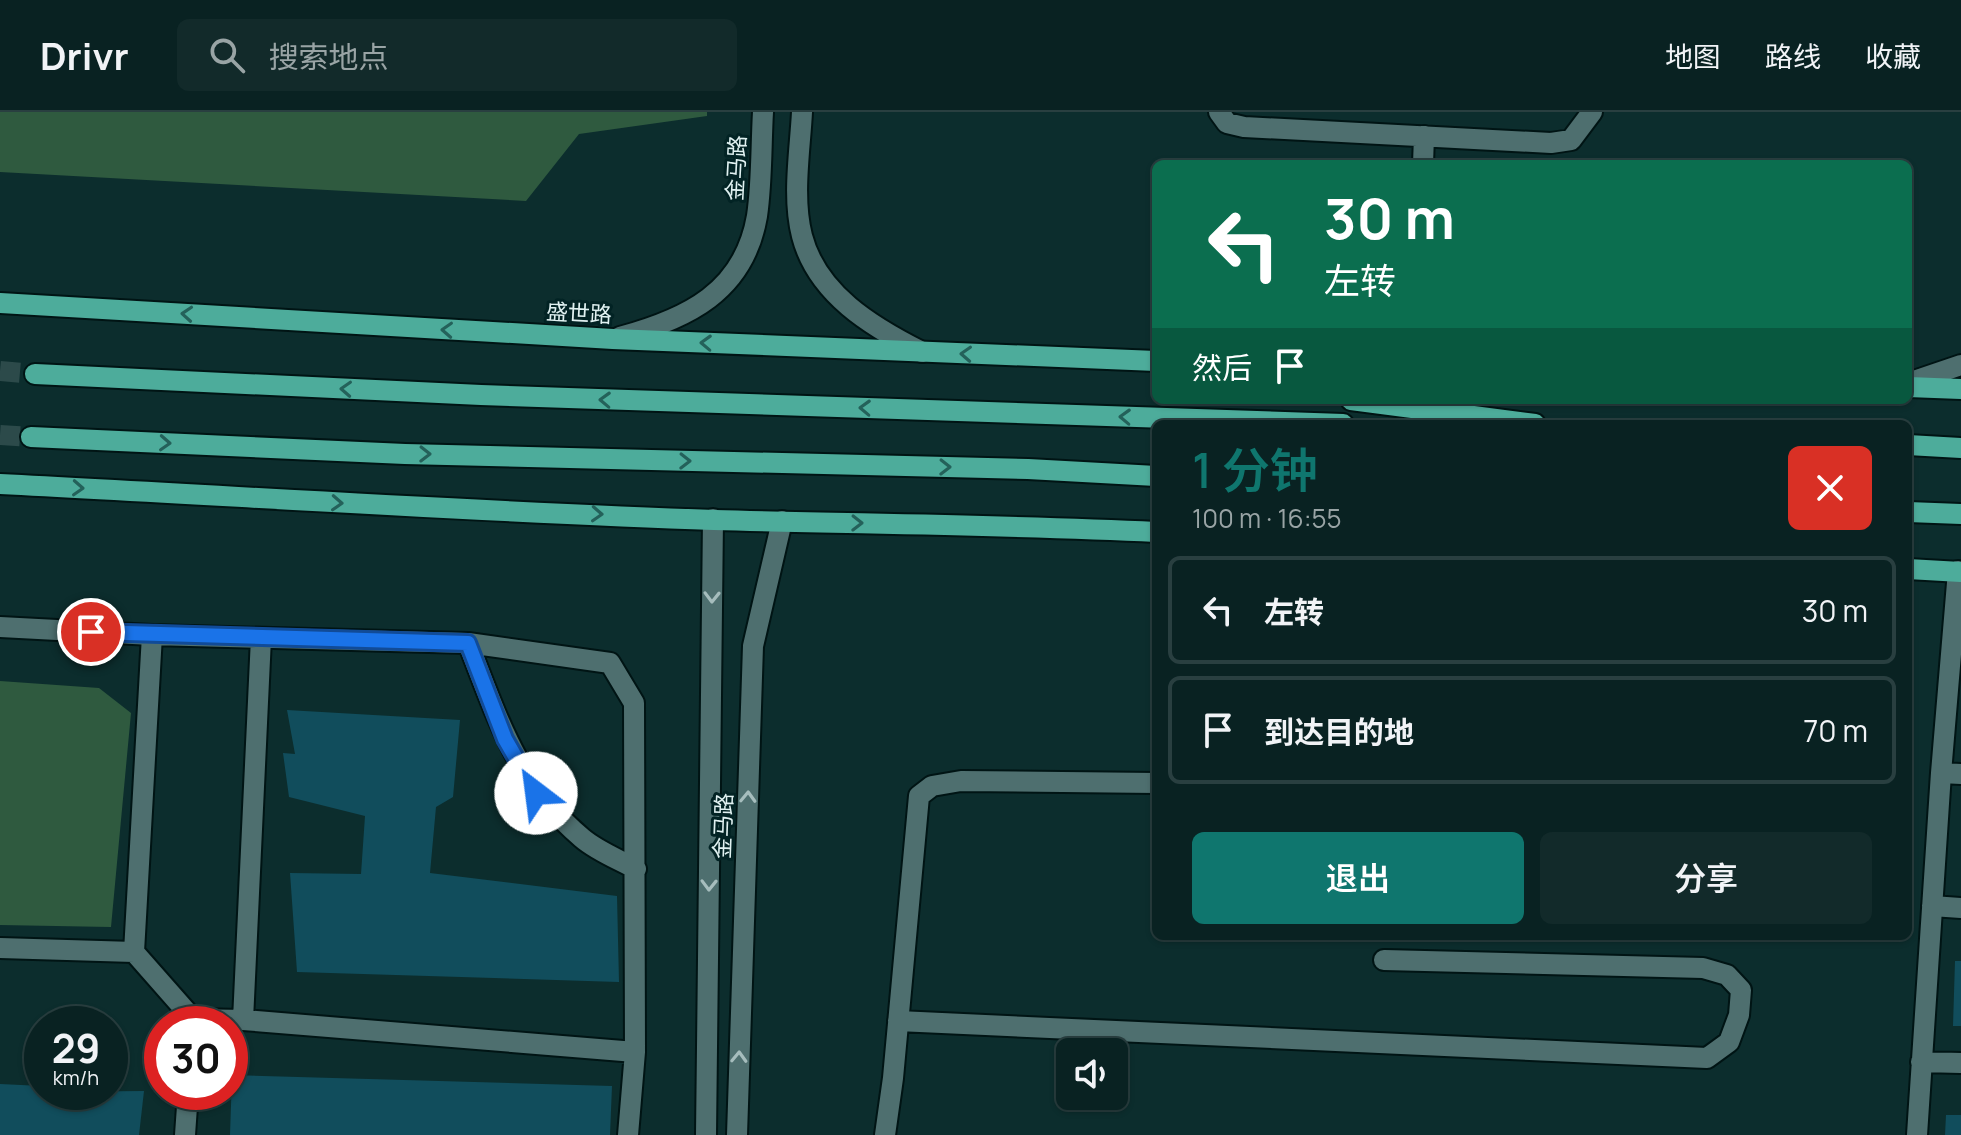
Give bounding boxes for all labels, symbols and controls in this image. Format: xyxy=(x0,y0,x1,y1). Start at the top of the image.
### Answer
search box xyxy=(177,19,737,91)
text: Drivr xyxy=(40,29,129,81)
icon: search xyxy=(205,33,249,77)
text: 搜索地点 xyxy=(269,36,389,77)
text: 地图 xyxy=(1665,37,1721,75)
text: 路线 xyxy=(1765,37,1821,75)
text: 收藏 xyxy=(1865,37,1921,75)
street label: 金马路 xyxy=(719,134,753,202)
text: 30 m xyxy=(1324,179,1455,256)
icon: left xyxy=(1192,192,1296,296)
text: 左转 xyxy=(1324,256,1396,305)
street label: 盛世路 xyxy=(545,296,613,330)
one-way arrow xyxy=(180,306,193,323)
one-way arrow xyxy=(440,322,453,339)
one-way arrow xyxy=(699,334,712,351)
icon: arrive xyxy=(1268,344,1312,388)
one-way arrow xyxy=(959,345,972,362)
text: 然后 xyxy=(1192,347,1252,388)
one-way arrow xyxy=(339,380,352,397)
one-way arrow xyxy=(598,391,611,408)
one-way arrow xyxy=(858,400,871,417)
one-way arrow xyxy=(1118,408,1131,425)
one-way arrow xyxy=(159,434,172,451)
text: 1 分钟 xyxy=(1192,437,1318,502)
one-way arrow xyxy=(419,446,432,463)
button: close xyxy=(1788,446,1872,530)
one-way arrow xyxy=(679,452,692,469)
one-way arrow xyxy=(939,459,952,476)
one-way arrow xyxy=(72,479,85,496)
one-way arrow xyxy=(331,494,344,511)
text: 100 m · 16:55 xyxy=(1192,500,1341,536)
one-way arrow xyxy=(591,506,604,523)
one-way arrow xyxy=(851,514,864,531)
icon: left xyxy=(1196,588,1240,632)
text: 30 m xyxy=(1802,590,1868,631)
one-way arrow xyxy=(704,591,721,604)
text: 左转 xyxy=(1264,591,1324,632)
pin xyxy=(57,598,125,666)
icon: arrive xyxy=(69,610,113,654)
icon: arrive xyxy=(1196,708,1240,752)
text: 70 m xyxy=(1803,710,1868,751)
text: 到达目的地 xyxy=(1264,711,1414,752)
position arrow xyxy=(494,751,578,835)
one-way arrow xyxy=(740,790,757,803)
street label: 金马路 xyxy=(707,792,739,860)
button: 退出 xyxy=(1192,832,1524,924)
button: 分享 xyxy=(1540,832,1872,924)
one-way arrow xyxy=(700,879,718,892)
speed limit sign: 30 xyxy=(144,1006,248,1110)
text: 29 xyxy=(52,1020,100,1075)
map controls xyxy=(1056,1038,1128,1110)
button: sound xyxy=(1056,1038,1128,1110)
one-way arrow xyxy=(731,1050,748,1063)
text: km/h xyxy=(53,1064,99,1091)

